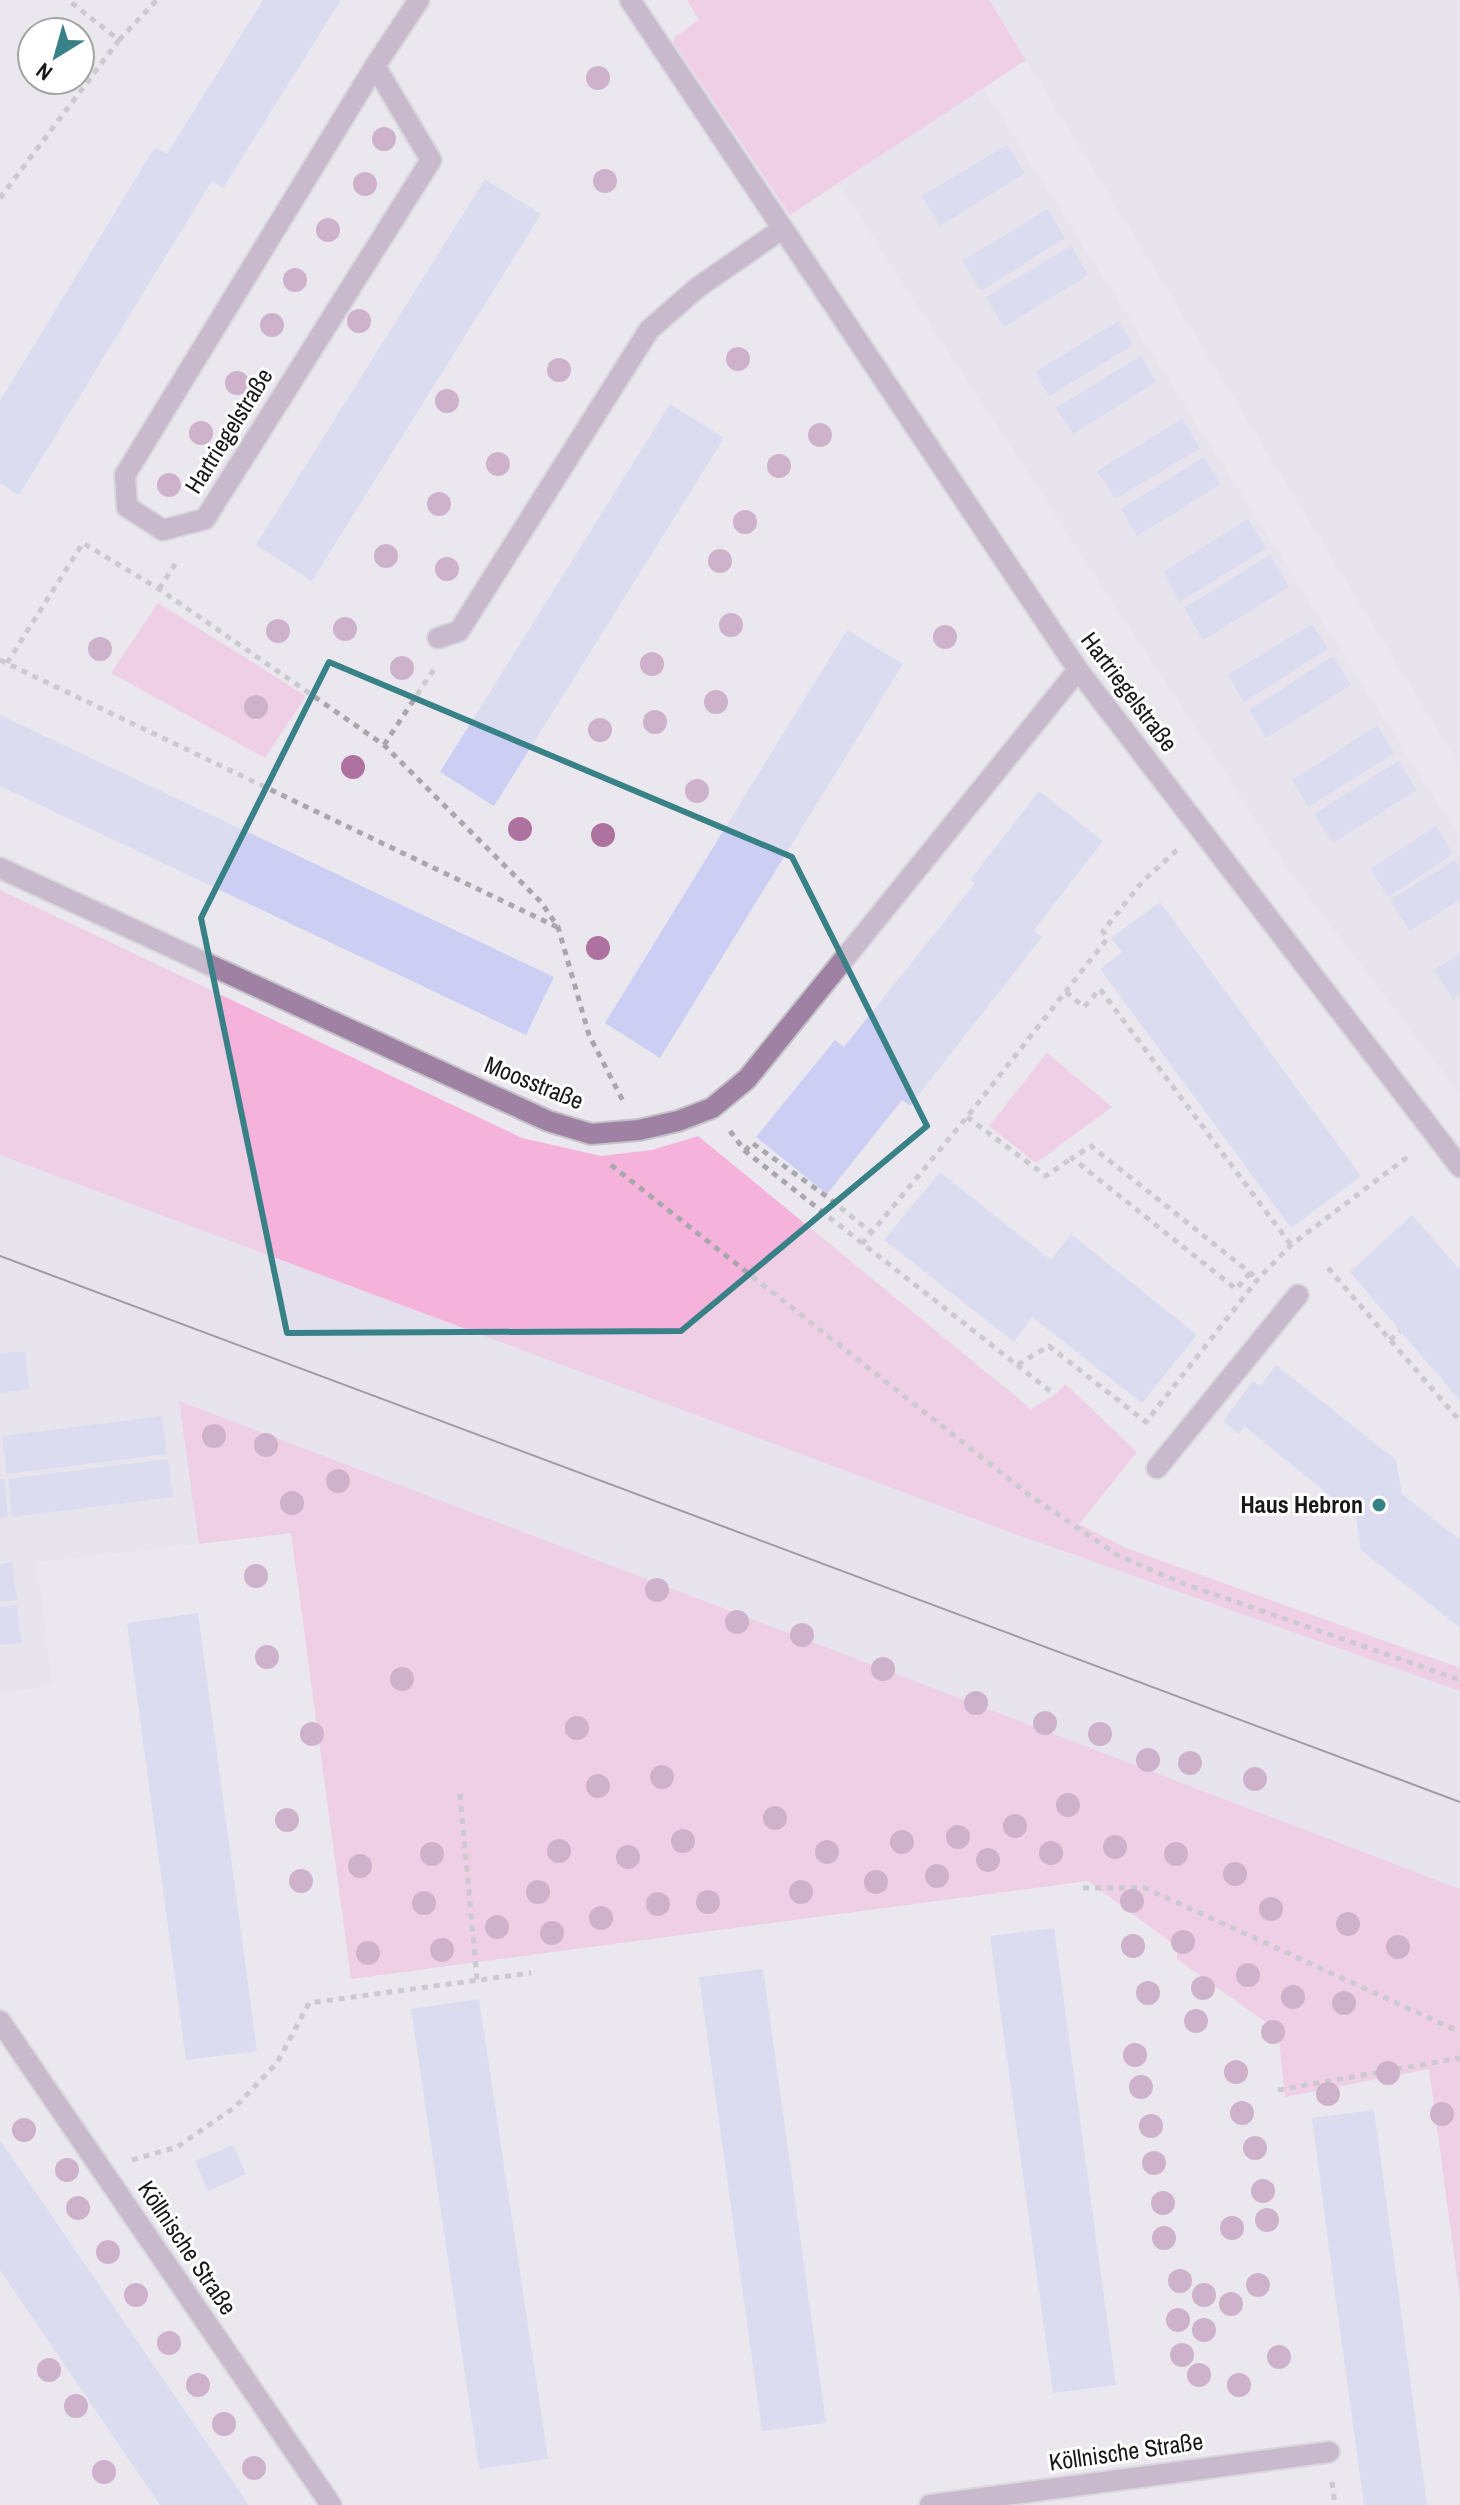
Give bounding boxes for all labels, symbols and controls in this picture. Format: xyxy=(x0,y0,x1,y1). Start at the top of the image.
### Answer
north arrow xyxy=(16,16,96,96)
text: N xyxy=(30,56,58,88)
street label: Hartriegelstraße xyxy=(177,362,279,499)
street label: Hartriegelstraße xyxy=(1074,625,1185,758)
street label: Moosstraße xyxy=(480,1048,589,1116)
place label: Haus Hebron xyxy=(1241,1488,1363,1520)
marker: Haus Hebron xyxy=(1370,1496,1388,1514)
street label: Köllnische Straße xyxy=(131,2174,245,2321)
street label: Köllnische Straße xyxy=(1047,2424,1205,2478)

